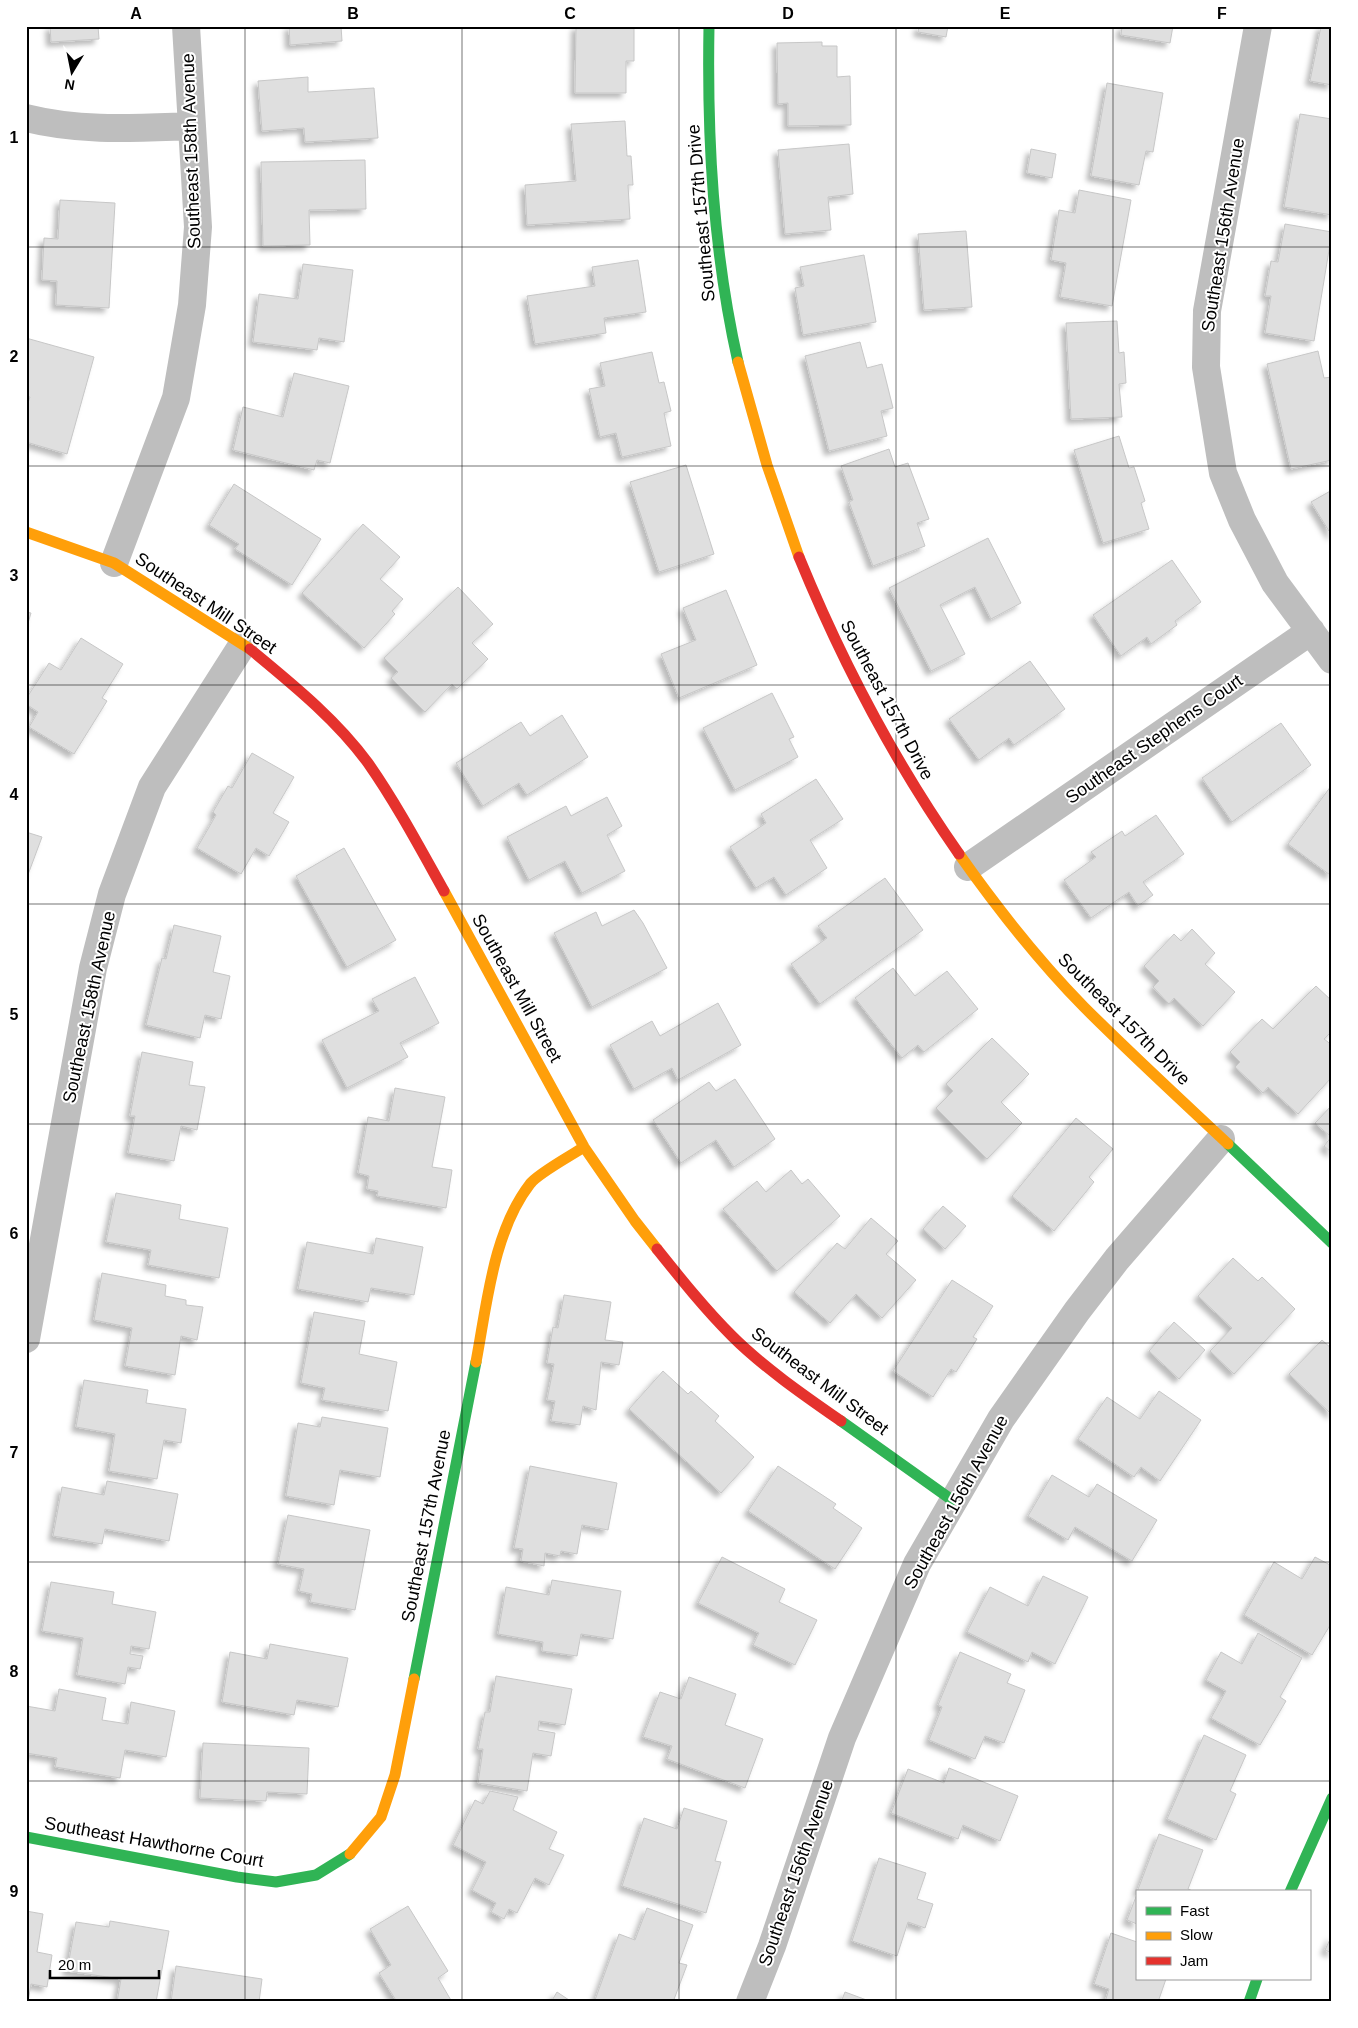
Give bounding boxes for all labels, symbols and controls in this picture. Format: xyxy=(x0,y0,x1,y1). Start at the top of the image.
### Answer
text: A xyxy=(130,5,142,22)
text: B xyxy=(347,5,359,22)
text: C xyxy=(564,5,576,22)
text: D xyxy=(782,5,794,22)
text: E xyxy=(1000,5,1011,22)
text: F xyxy=(1217,5,1227,22)
north arrow xyxy=(48,48,98,98)
street label: Southeast 158th Avenue xyxy=(178,53,204,249)
text: N xyxy=(63,76,76,94)
street label: Southeast 157th Drive xyxy=(683,123,719,303)
text: 1 xyxy=(10,129,19,146)
street label: Southeast 156th Avenue xyxy=(1198,137,1248,333)
text: 2 xyxy=(10,348,19,365)
street label: Southeast Mill Street xyxy=(132,548,280,658)
text: 3 xyxy=(10,567,19,584)
street label: Southeast 157th Drive xyxy=(836,617,938,783)
street label: Southeast Stephens Court xyxy=(1062,670,1246,808)
text: 4 xyxy=(10,786,19,803)
street label: Southeast 158th Avenue xyxy=(59,909,119,1105)
street label: Southeast Mill Street xyxy=(468,911,566,1065)
street label: Southeast 157th Drive xyxy=(1054,949,1194,1089)
text: 5 xyxy=(10,1006,19,1023)
text: 6 xyxy=(10,1225,19,1242)
street label: Southeast Mill Street xyxy=(748,1323,892,1439)
street label: Southeast 156th Avenue xyxy=(900,1412,1012,1592)
street label: Southeast 157th Avenue xyxy=(397,1428,455,1624)
text: 7 xyxy=(10,1444,19,1461)
text: 8 xyxy=(10,1663,19,1680)
street label: Southeast 156th Avenue xyxy=(755,1777,837,1969)
street label: Southeast Hawthorne Court xyxy=(43,1813,265,1871)
text: 9 xyxy=(10,1883,19,1900)
legend xyxy=(1136,1890,1310,1980)
text: Fast xyxy=(1180,1902,1210,1919)
text: Slow xyxy=(1180,1926,1213,1943)
scale bar xyxy=(50,1948,159,1980)
text: Jam xyxy=(1180,1952,1208,1969)
text: 20 m xyxy=(58,1956,91,1973)

